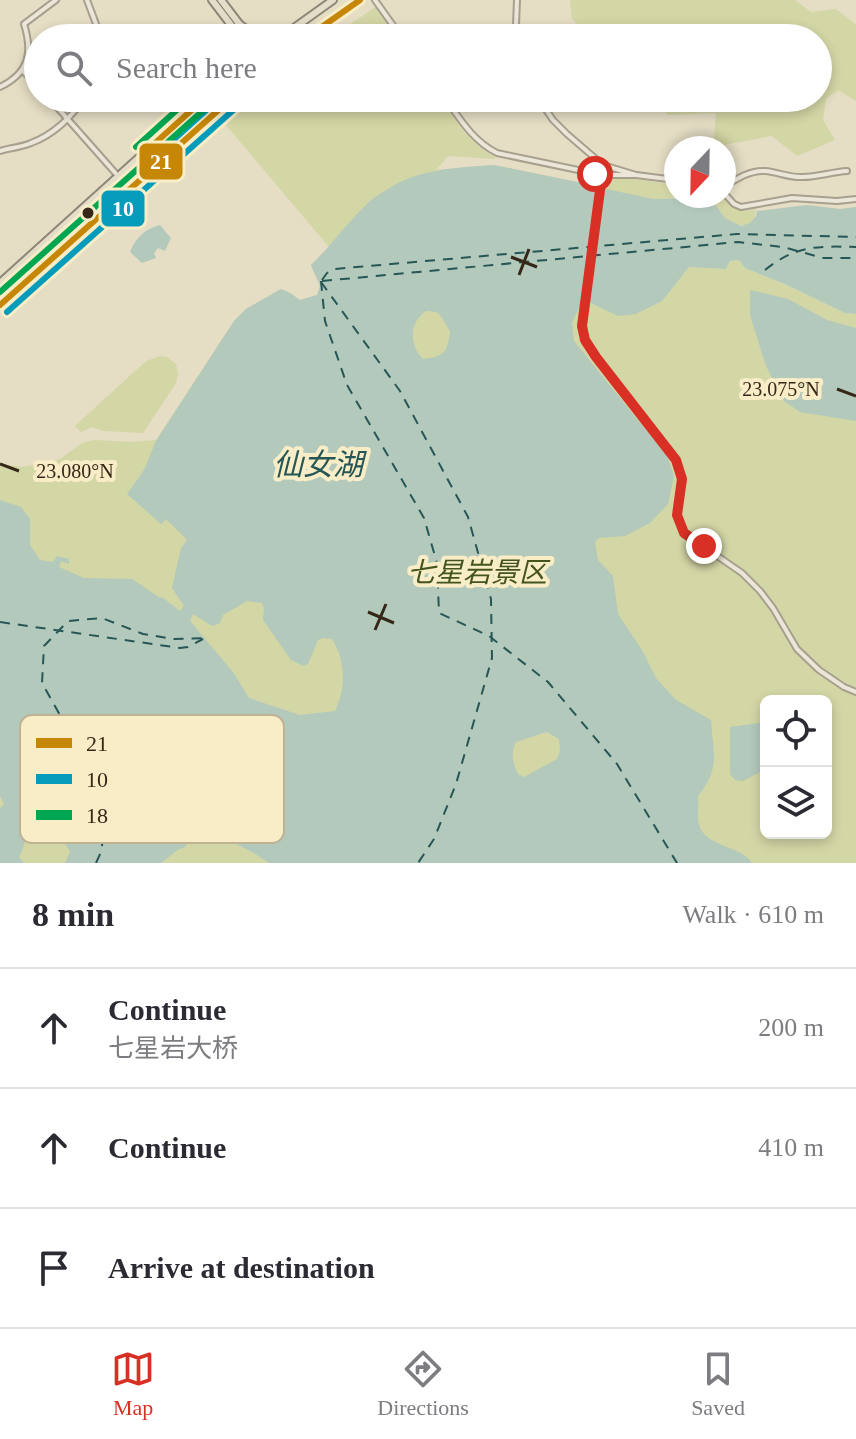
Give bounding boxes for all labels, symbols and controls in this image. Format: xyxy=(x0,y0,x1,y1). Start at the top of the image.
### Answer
search box xyxy=(24,24,832,112)
icon: search xyxy=(52,46,96,90)
text: Search here xyxy=(116,51,257,84)
north arrow xyxy=(664,136,736,208)
line badge: 21 xyxy=(138,142,184,181)
text: 21 xyxy=(150,149,172,174)
route start xyxy=(577,156,613,192)
line badge: 10 xyxy=(100,189,146,228)
text: 10 xyxy=(112,196,134,221)
unlabelled marker xyxy=(80,205,96,221)
text: 23.075°N xyxy=(742,378,820,400)
water label: 仙女湖 xyxy=(273,448,367,481)
text: 23.080°N xyxy=(36,460,114,482)
route end xyxy=(686,528,722,564)
park label: 七星岩景区 xyxy=(407,557,551,588)
map controls xyxy=(760,695,832,839)
button: locate xyxy=(760,695,832,767)
legend xyxy=(20,715,284,843)
text: 21 xyxy=(86,731,108,756)
text: 10 xyxy=(86,767,108,792)
button: layers xyxy=(760,767,832,839)
text: 18 xyxy=(86,803,108,828)
text: 8 min xyxy=(32,896,114,933)
text: Walk · 610 m xyxy=(682,900,824,929)
text: Continue xyxy=(108,993,226,1026)
icon: ahead xyxy=(32,1006,76,1050)
text: 200 m xyxy=(758,1013,824,1042)
text: 七星岩大桥 xyxy=(108,1034,238,1063)
icon: ahead xyxy=(32,1126,76,1170)
text: Continue xyxy=(108,1131,226,1164)
text: 410 m xyxy=(758,1133,824,1162)
icon: arrive xyxy=(32,1246,76,1290)
text: Arrive at destination xyxy=(108,1251,375,1284)
tab: Map xyxy=(111,1347,155,1421)
tab: Directions xyxy=(377,1347,469,1421)
tab: Saved xyxy=(691,1347,745,1421)

